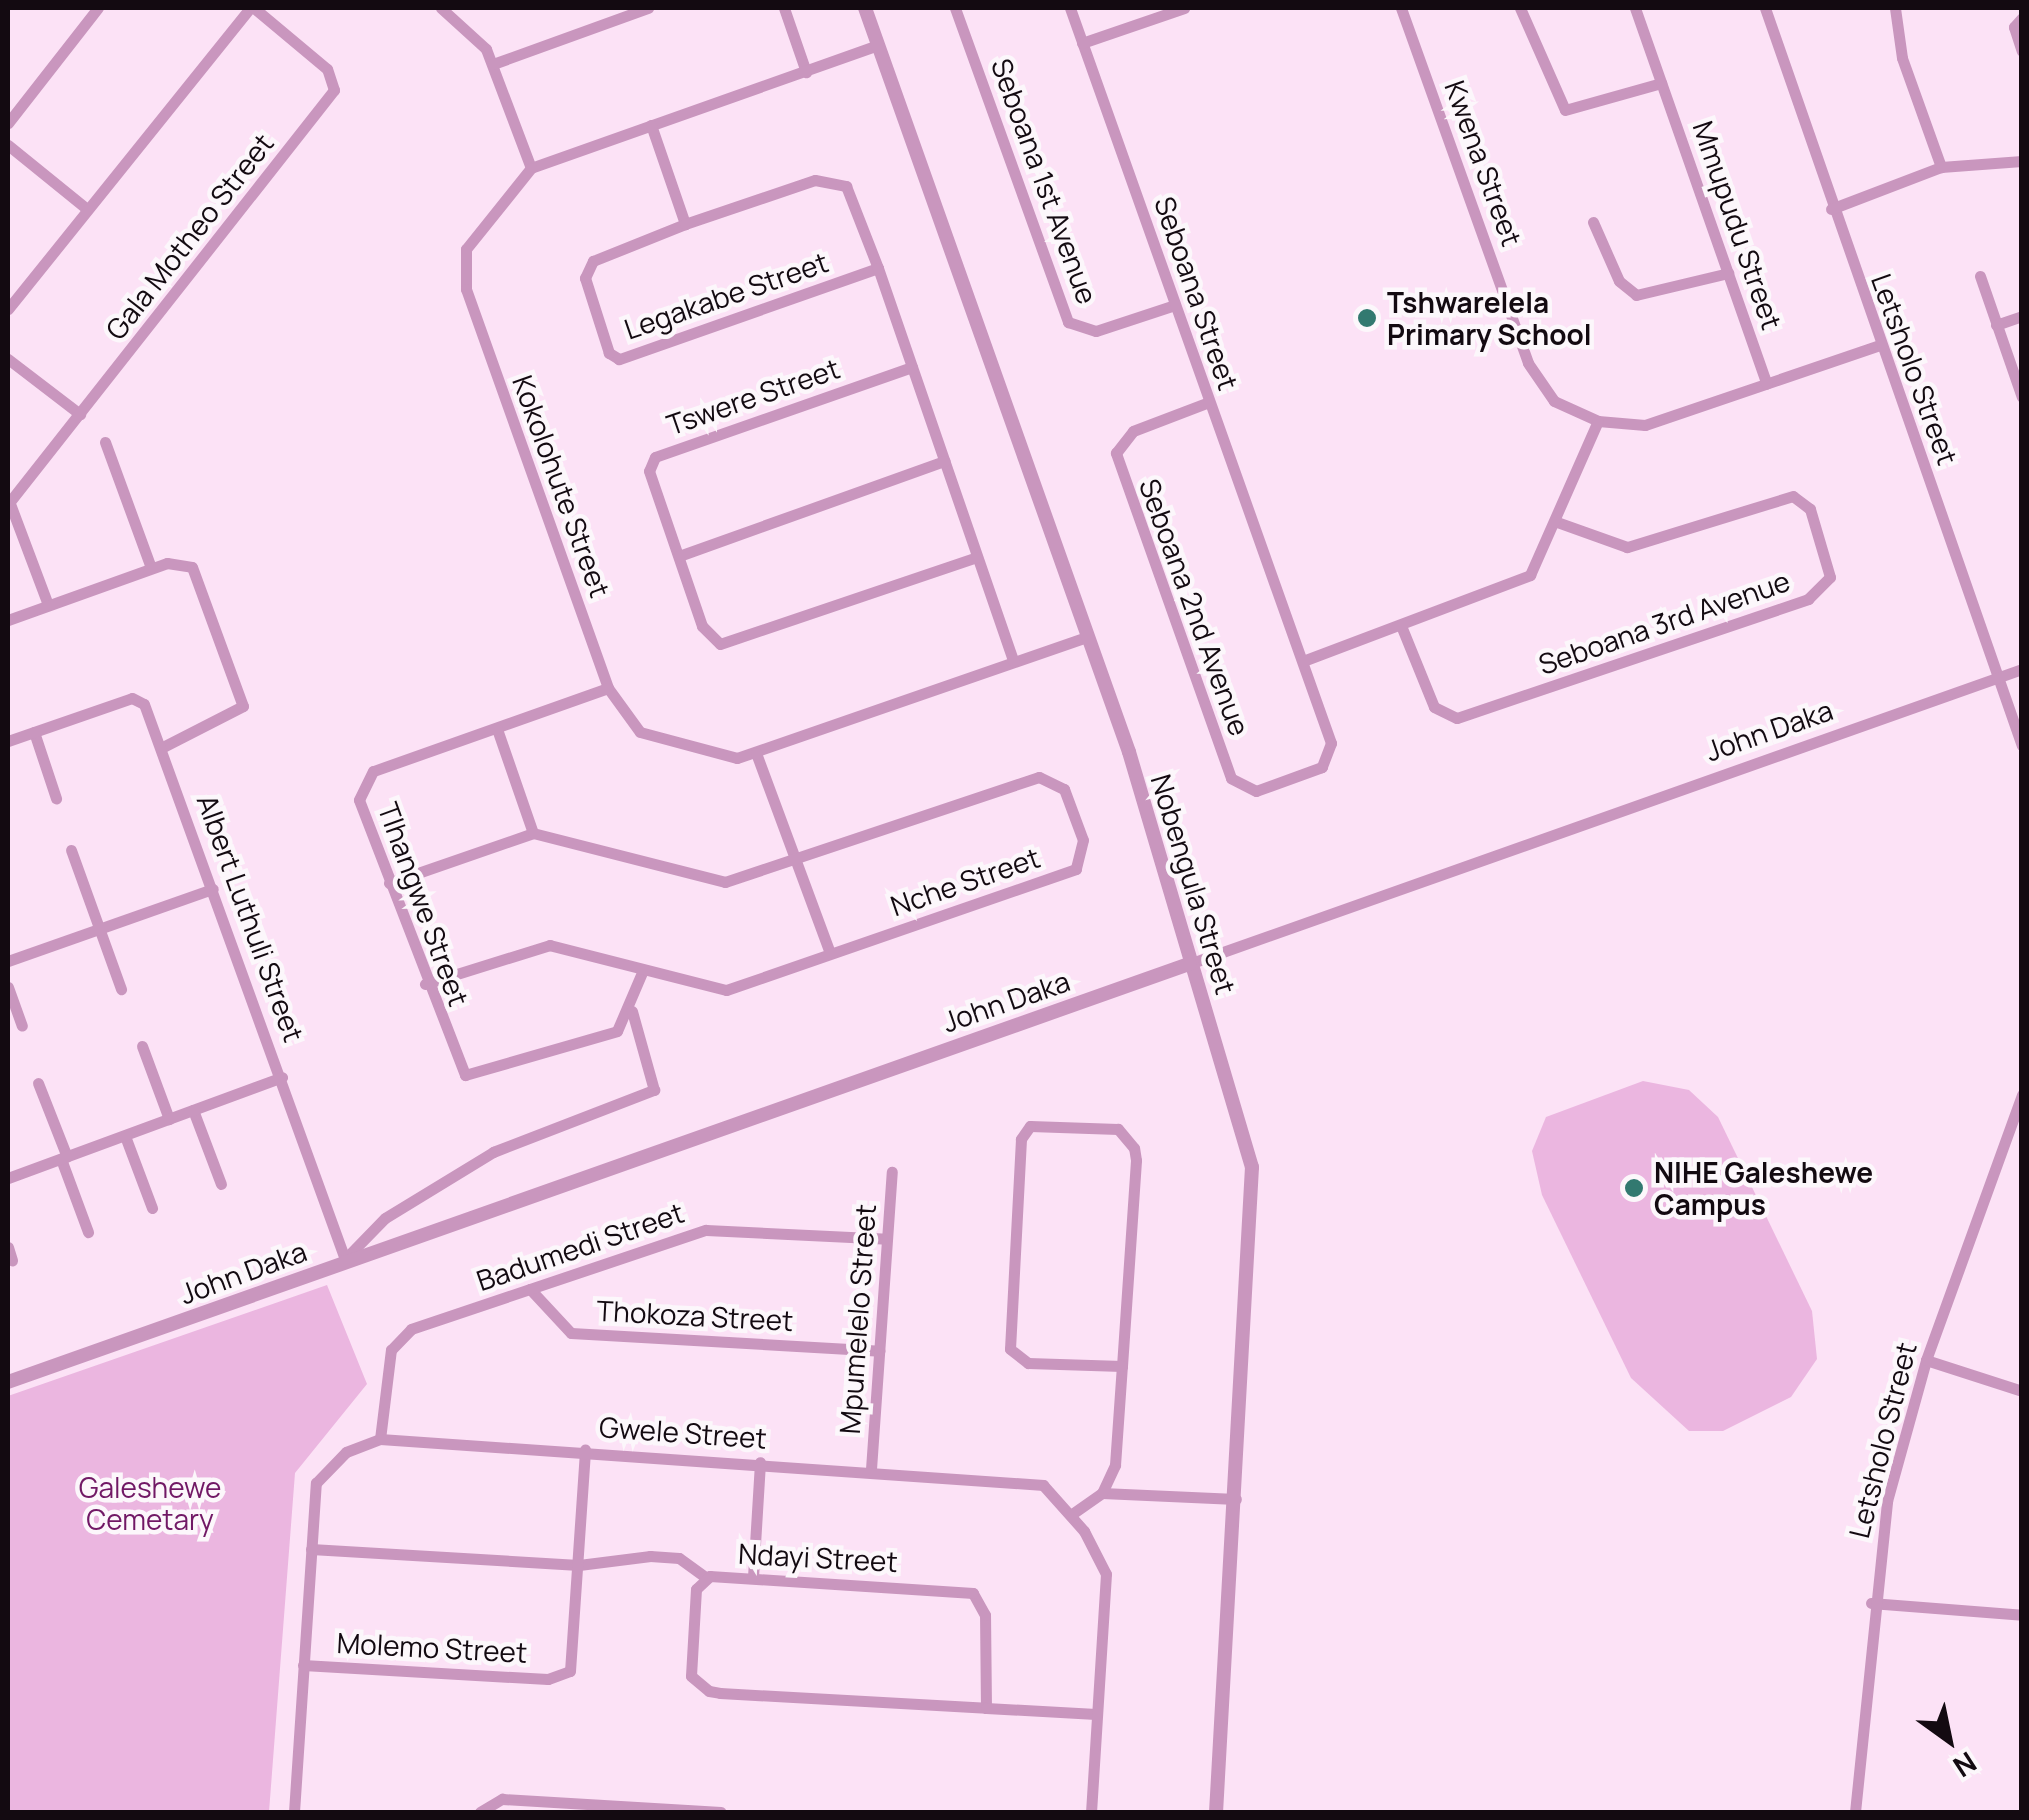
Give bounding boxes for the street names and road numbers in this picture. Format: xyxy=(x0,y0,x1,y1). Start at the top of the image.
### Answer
street label: Seboana 1st Avenue xyxy=(985,54,1105,308)
street label: Kwena Street xyxy=(1439,76,1529,250)
street label: Mmupudu Street xyxy=(1687,116,1789,334)
street label: Gala Motheo Street xyxy=(98,126,280,346)
street label: Seboana Street xyxy=(1148,192,1246,394)
street label: Legakabe Street xyxy=(620,244,832,346)
street label: Letsholo Street xyxy=(1865,269,1965,469)
street label: Tswere Street xyxy=(662,351,844,441)
street label: Kokolohute Street xyxy=(506,371,618,601)
street label: Seboana 2nd Avenue xyxy=(1133,474,1257,740)
street label: Seboana 3rd Avenue xyxy=(1534,563,1794,681)
street label: John Daka xyxy=(1701,693,1837,767)
street label: Nobengula Street xyxy=(1145,770,1243,998)
street label: Albert Luthuli Street xyxy=(191,790,311,1046)
street label: Tlhangwe Street xyxy=(372,798,476,1010)
street label: Nche Street xyxy=(886,840,1044,922)
street label: John Daka xyxy=(938,964,1074,1038)
street label: Badumedi Street xyxy=(472,1195,688,1297)
street label: Mpumelelo Street xyxy=(832,1203,882,1435)
street label: John Daka xyxy=(175,1234,311,1310)
street label: Thokoza Street xyxy=(596,1293,794,1337)
street label: Letsholo Street xyxy=(1841,1339,1923,1541)
street label: Gwele Street xyxy=(598,1409,768,1455)
street label: Ndayi Street xyxy=(737,1536,899,1578)
street label: Molemo Street xyxy=(336,1625,528,1669)

